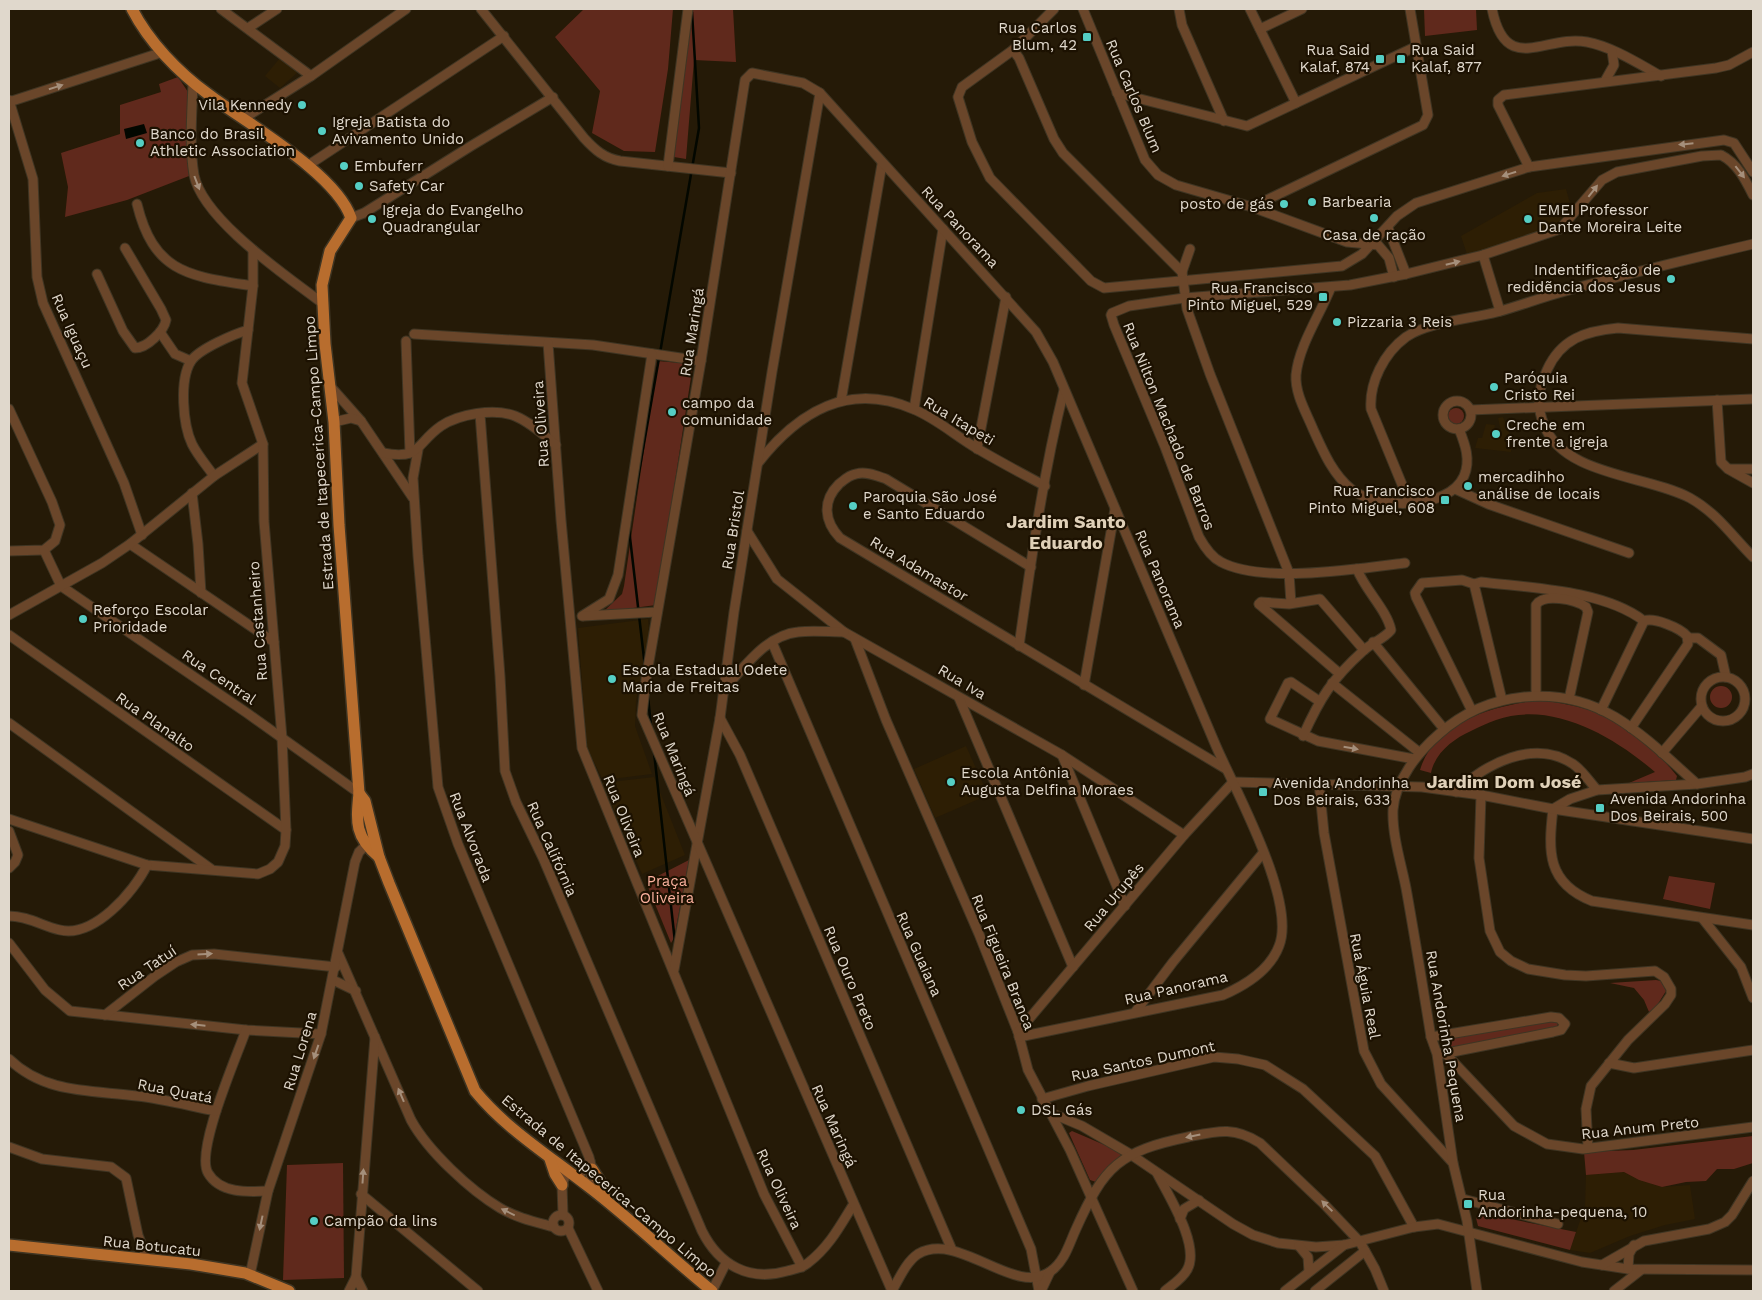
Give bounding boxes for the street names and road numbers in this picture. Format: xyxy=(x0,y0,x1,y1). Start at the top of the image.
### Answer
street label: Rua Carlos Blum xyxy=(1102,36,1166,156)
street label: Rua Panorama xyxy=(917,182,1003,272)
street label: Rua Maringá xyxy=(676,286,708,378)
street label: Rua Iguaçu xyxy=(48,291,96,371)
street label: Estrada de Itapecerica-Campo Limpo xyxy=(300,315,338,591)
street label: Rua Nilton Machado de Barros xyxy=(1119,319,1219,533)
street label: Rua Oliveira xyxy=(529,379,553,468)
street label: Rua Itapeti xyxy=(920,393,998,449)
street label: Rua Bristol xyxy=(718,489,748,571)
street label: Rua Panorama xyxy=(1131,527,1189,632)
street label: Rua Adamastor xyxy=(867,533,971,605)
street label: Rua Castanheiro xyxy=(245,561,271,681)
street label: Rua Central xyxy=(178,646,260,709)
street label: Rua Iva xyxy=(935,661,990,704)
street label: Rua Planalto xyxy=(112,688,198,756)
street label: Rua Maringá xyxy=(649,709,699,799)
street label: Rua Oliveira xyxy=(599,772,649,860)
street label: Rua Alvorada xyxy=(446,789,497,885)
street label: Rua Califórnia xyxy=(523,799,581,900)
street label: Rua Urupês xyxy=(1080,859,1148,935)
street label: Rua Figueira Branca xyxy=(968,891,1039,1033)
street label: Rua Guaiana xyxy=(892,909,946,1000)
street label: Rua Ouro Preto xyxy=(820,923,880,1033)
street label: Rua Águia Real xyxy=(1346,931,1384,1041)
street label: Rua Tatuí xyxy=(114,942,180,994)
street label: Rua Andorinha Pequena xyxy=(1422,949,1470,1124)
street label: Rua Panorama xyxy=(1123,967,1230,1009)
street label: Rua Lorena xyxy=(279,1008,321,1093)
street label: Rua Santos Dumont xyxy=(1069,1037,1217,1085)
street label: Rua Quatá xyxy=(136,1075,214,1107)
street label: Rua Maringá xyxy=(808,1082,861,1171)
street label: Estrada de Itapecerica-Campo Limpo xyxy=(498,1091,720,1281)
street label: Rua Anum Preto xyxy=(1580,1113,1700,1143)
street label: Rua Oliveira xyxy=(752,1146,806,1233)
street label: Rua Botucatu xyxy=(102,1232,202,1260)

